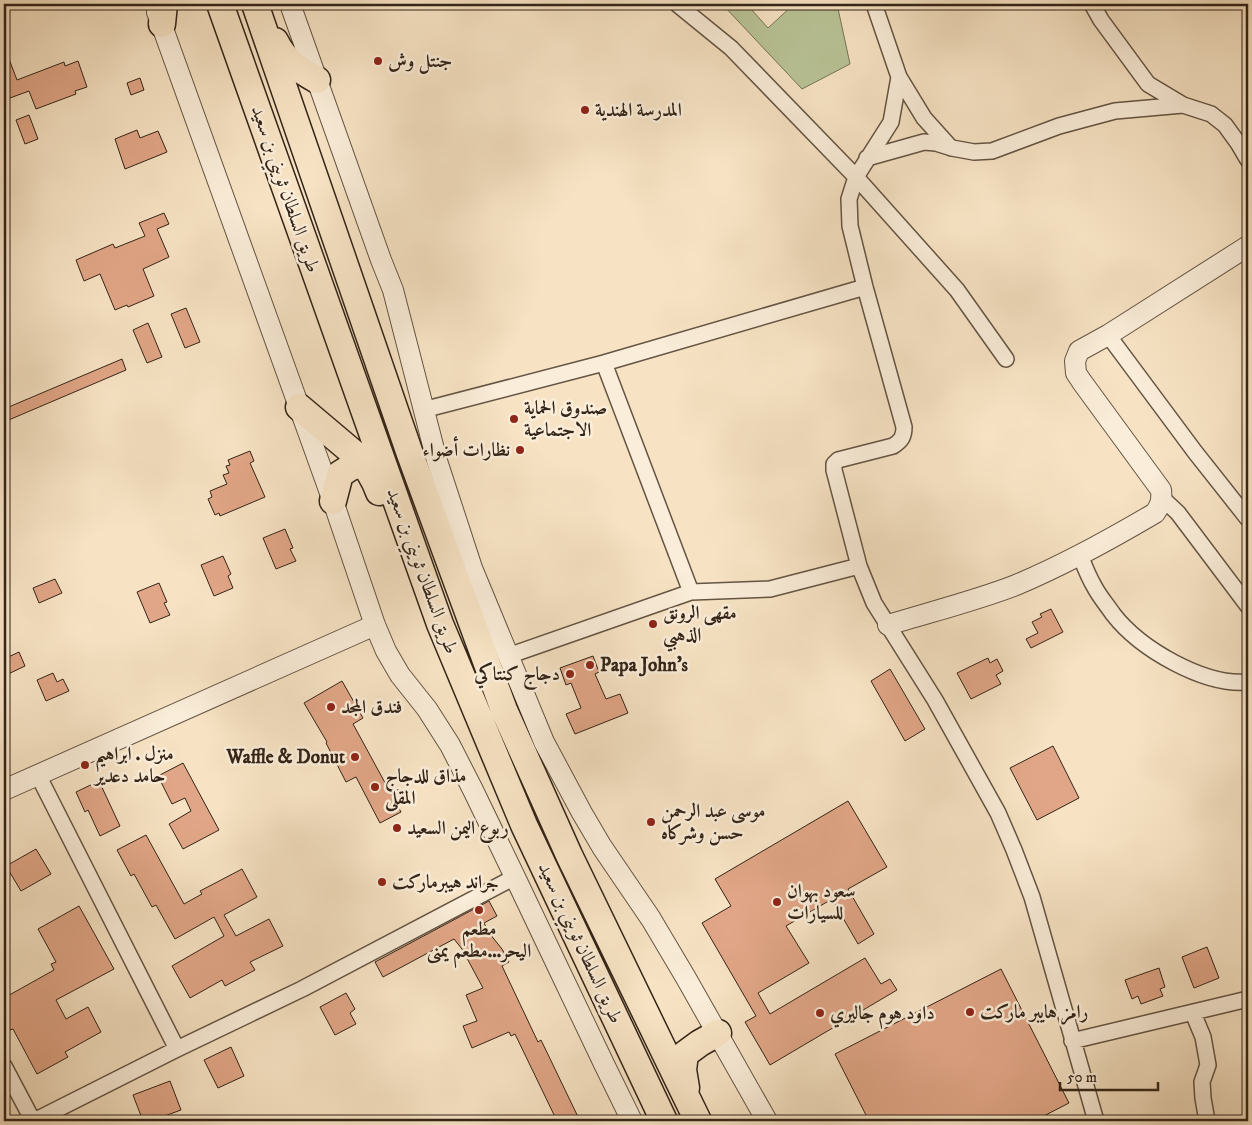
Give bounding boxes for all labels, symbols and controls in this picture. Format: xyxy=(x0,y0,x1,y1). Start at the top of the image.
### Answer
place label: جنتل وش xyxy=(388,50,452,74)
marker: جنتل وش xyxy=(372,55,384,67)
place label: المدرسة الهندية xyxy=(595,99,682,122)
street label: طريق السلطان ثويني بن سعيد xyxy=(241,102,324,277)
marker: المدرسة الهندية xyxy=(579,104,591,116)
place label: صندوق الحماية الاجتماعية xyxy=(524,397,607,442)
marker: صندوق الحماية الاجتماعية xyxy=(508,413,520,425)
place label: نظارات أضواء xyxy=(423,436,510,462)
marker: نظارات أضواء xyxy=(514,444,526,456)
street label: طريق السلطان ثويني بن سعيد xyxy=(377,485,463,659)
place label: مقهى الرونق الذهبي xyxy=(663,602,737,652)
marker: مقهى الرونق الذهبي xyxy=(647,618,659,630)
place label: Papa John's xyxy=(600,654,688,677)
marker: Papa John's xyxy=(584,659,596,671)
place label: دجاج كنتاكي xyxy=(473,662,560,691)
marker: دجاج كنتاكي xyxy=(564,668,576,680)
place label: فندق المجد xyxy=(341,696,402,719)
marker: فندق المجد xyxy=(325,701,337,713)
place label: منزل . ابراهيم حامد دعدير xyxy=(93,743,174,788)
place label: Waffle & Donut xyxy=(225,746,346,769)
marker: Waffle & Donut xyxy=(349,751,361,763)
marker: منزل . ابراهيم حامد دعدير xyxy=(79,759,91,771)
place label: مذاق للدجاج المقلى xyxy=(384,765,466,813)
marker: مذاق للدجاج المقلى xyxy=(369,781,381,793)
place label: موسى عبد الرحمن حسن وشركاه xyxy=(661,800,765,846)
marker: موسى عبد الرحمن حسن وشركاه xyxy=(645,816,657,828)
place label: ربوع اليمن السعيد xyxy=(407,817,509,843)
marker: ربوع اليمن السعيد xyxy=(391,822,403,834)
street label: طريق السلطان ثويني بن سعيد xyxy=(528,859,627,1029)
place label: جراند ه‍يبرماركت xyxy=(392,871,499,894)
marker: جراند ه‍يبرماركت xyxy=(376,876,388,888)
place label: سعود بهوان للسيارات xyxy=(787,880,856,925)
marker: سعود بهوان للسيارات xyxy=(771,896,783,908)
marker: مطعم اليحر...مطعم يمنى xyxy=(473,904,485,916)
place label: مطعم اليحر...مطعم يمنى xyxy=(427,918,531,968)
place label: رامز هايبر ماركت xyxy=(980,1001,1089,1025)
place label: داود هوم جاليري xyxy=(830,1002,935,1030)
marker: رامز هايبر ماركت xyxy=(964,1006,976,1018)
marker: داود هوم جاليري xyxy=(814,1007,826,1019)
scale bar xyxy=(1060,1060,1157,1092)
text: 50 m xyxy=(1067,1068,1097,1087)

